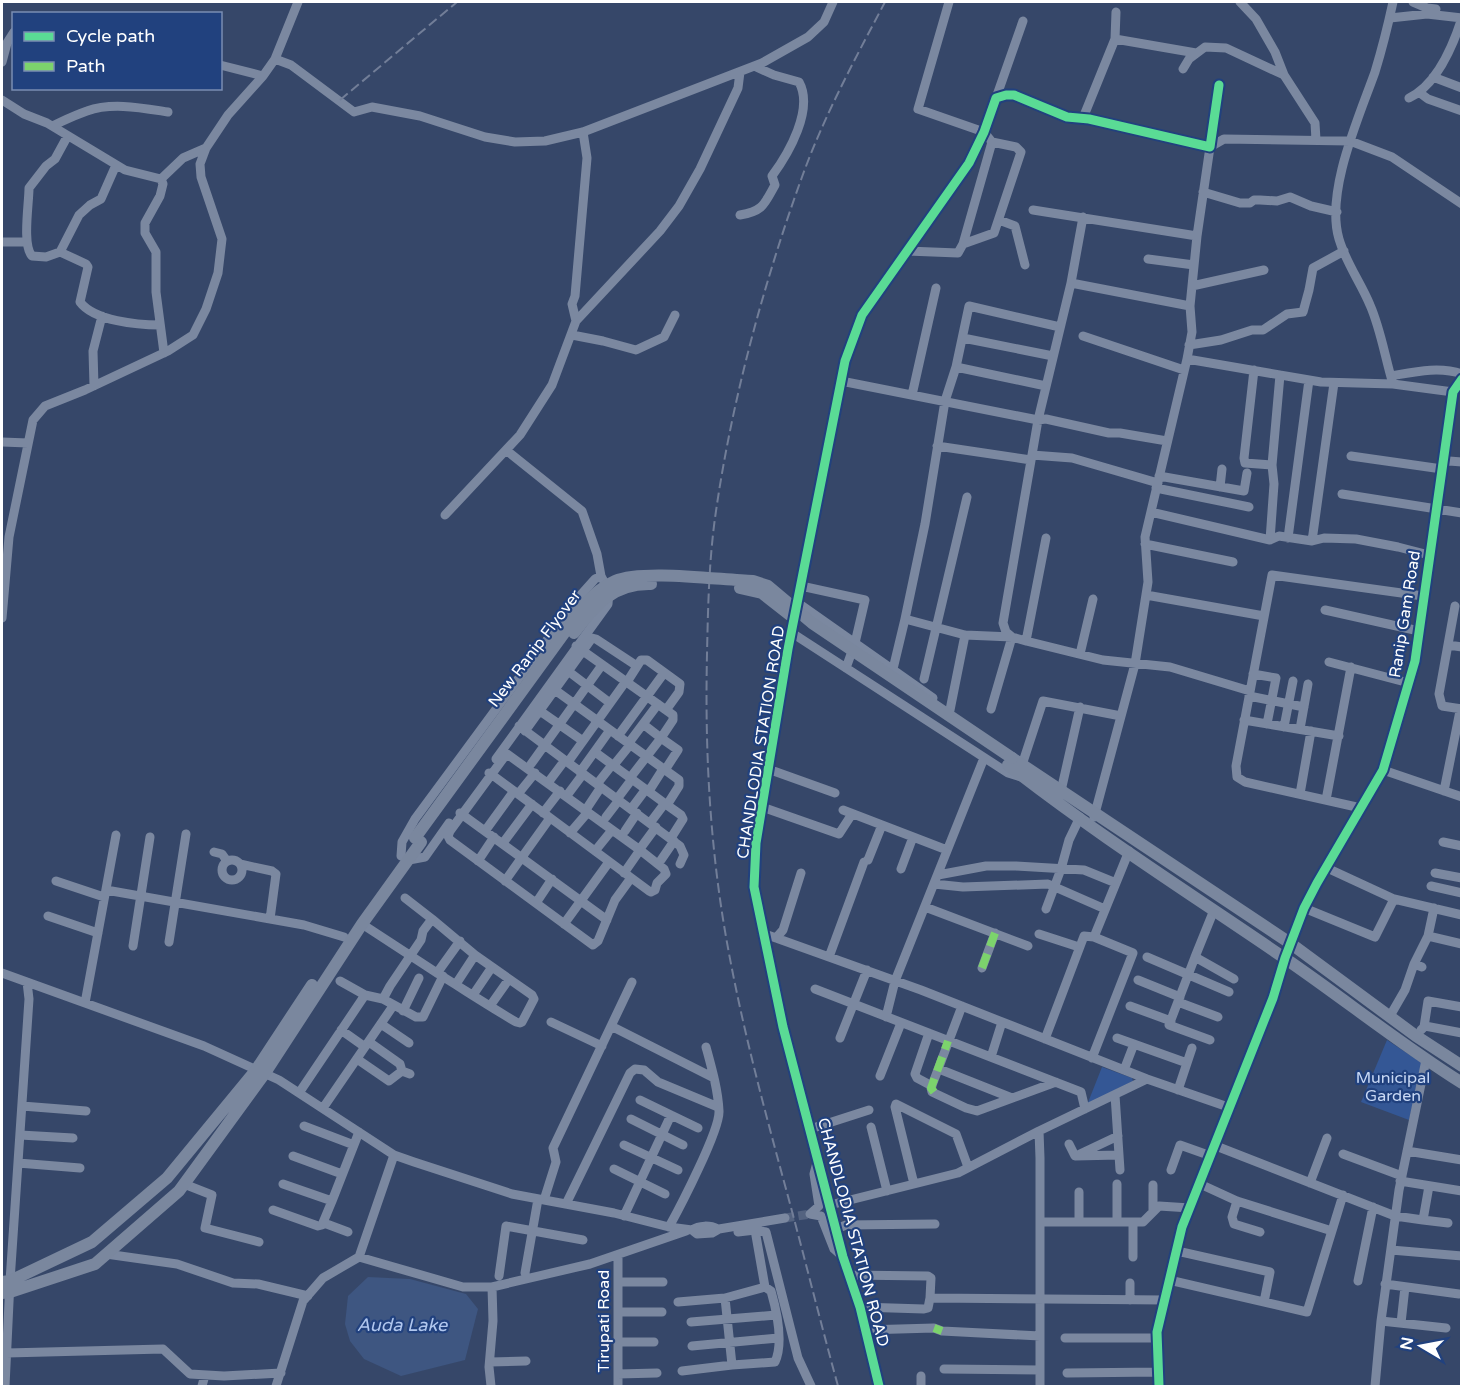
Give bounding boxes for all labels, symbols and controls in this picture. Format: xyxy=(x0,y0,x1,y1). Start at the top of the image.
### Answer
legend xyxy=(12,12,222,90)
text: Cycle path xyxy=(66,25,155,47)
text: Path xyxy=(66,55,105,77)
street label: Ranip Gam Road xyxy=(1385,549,1425,679)
street label: New Ranip Flyover xyxy=(484,585,586,711)
street label: CHANDLODIA STATION ROAD xyxy=(733,624,789,860)
park label: Municipal Garden xyxy=(1356,1068,1430,1106)
street label: CHANDLODIA STATION ROAD xyxy=(813,1116,893,1349)
street label: Tirupati Road xyxy=(594,1270,614,1372)
water label: Auda Lake xyxy=(357,1314,448,1336)
north arrow xyxy=(1391,1316,1451,1376)
text: N xyxy=(1396,1336,1418,1352)

